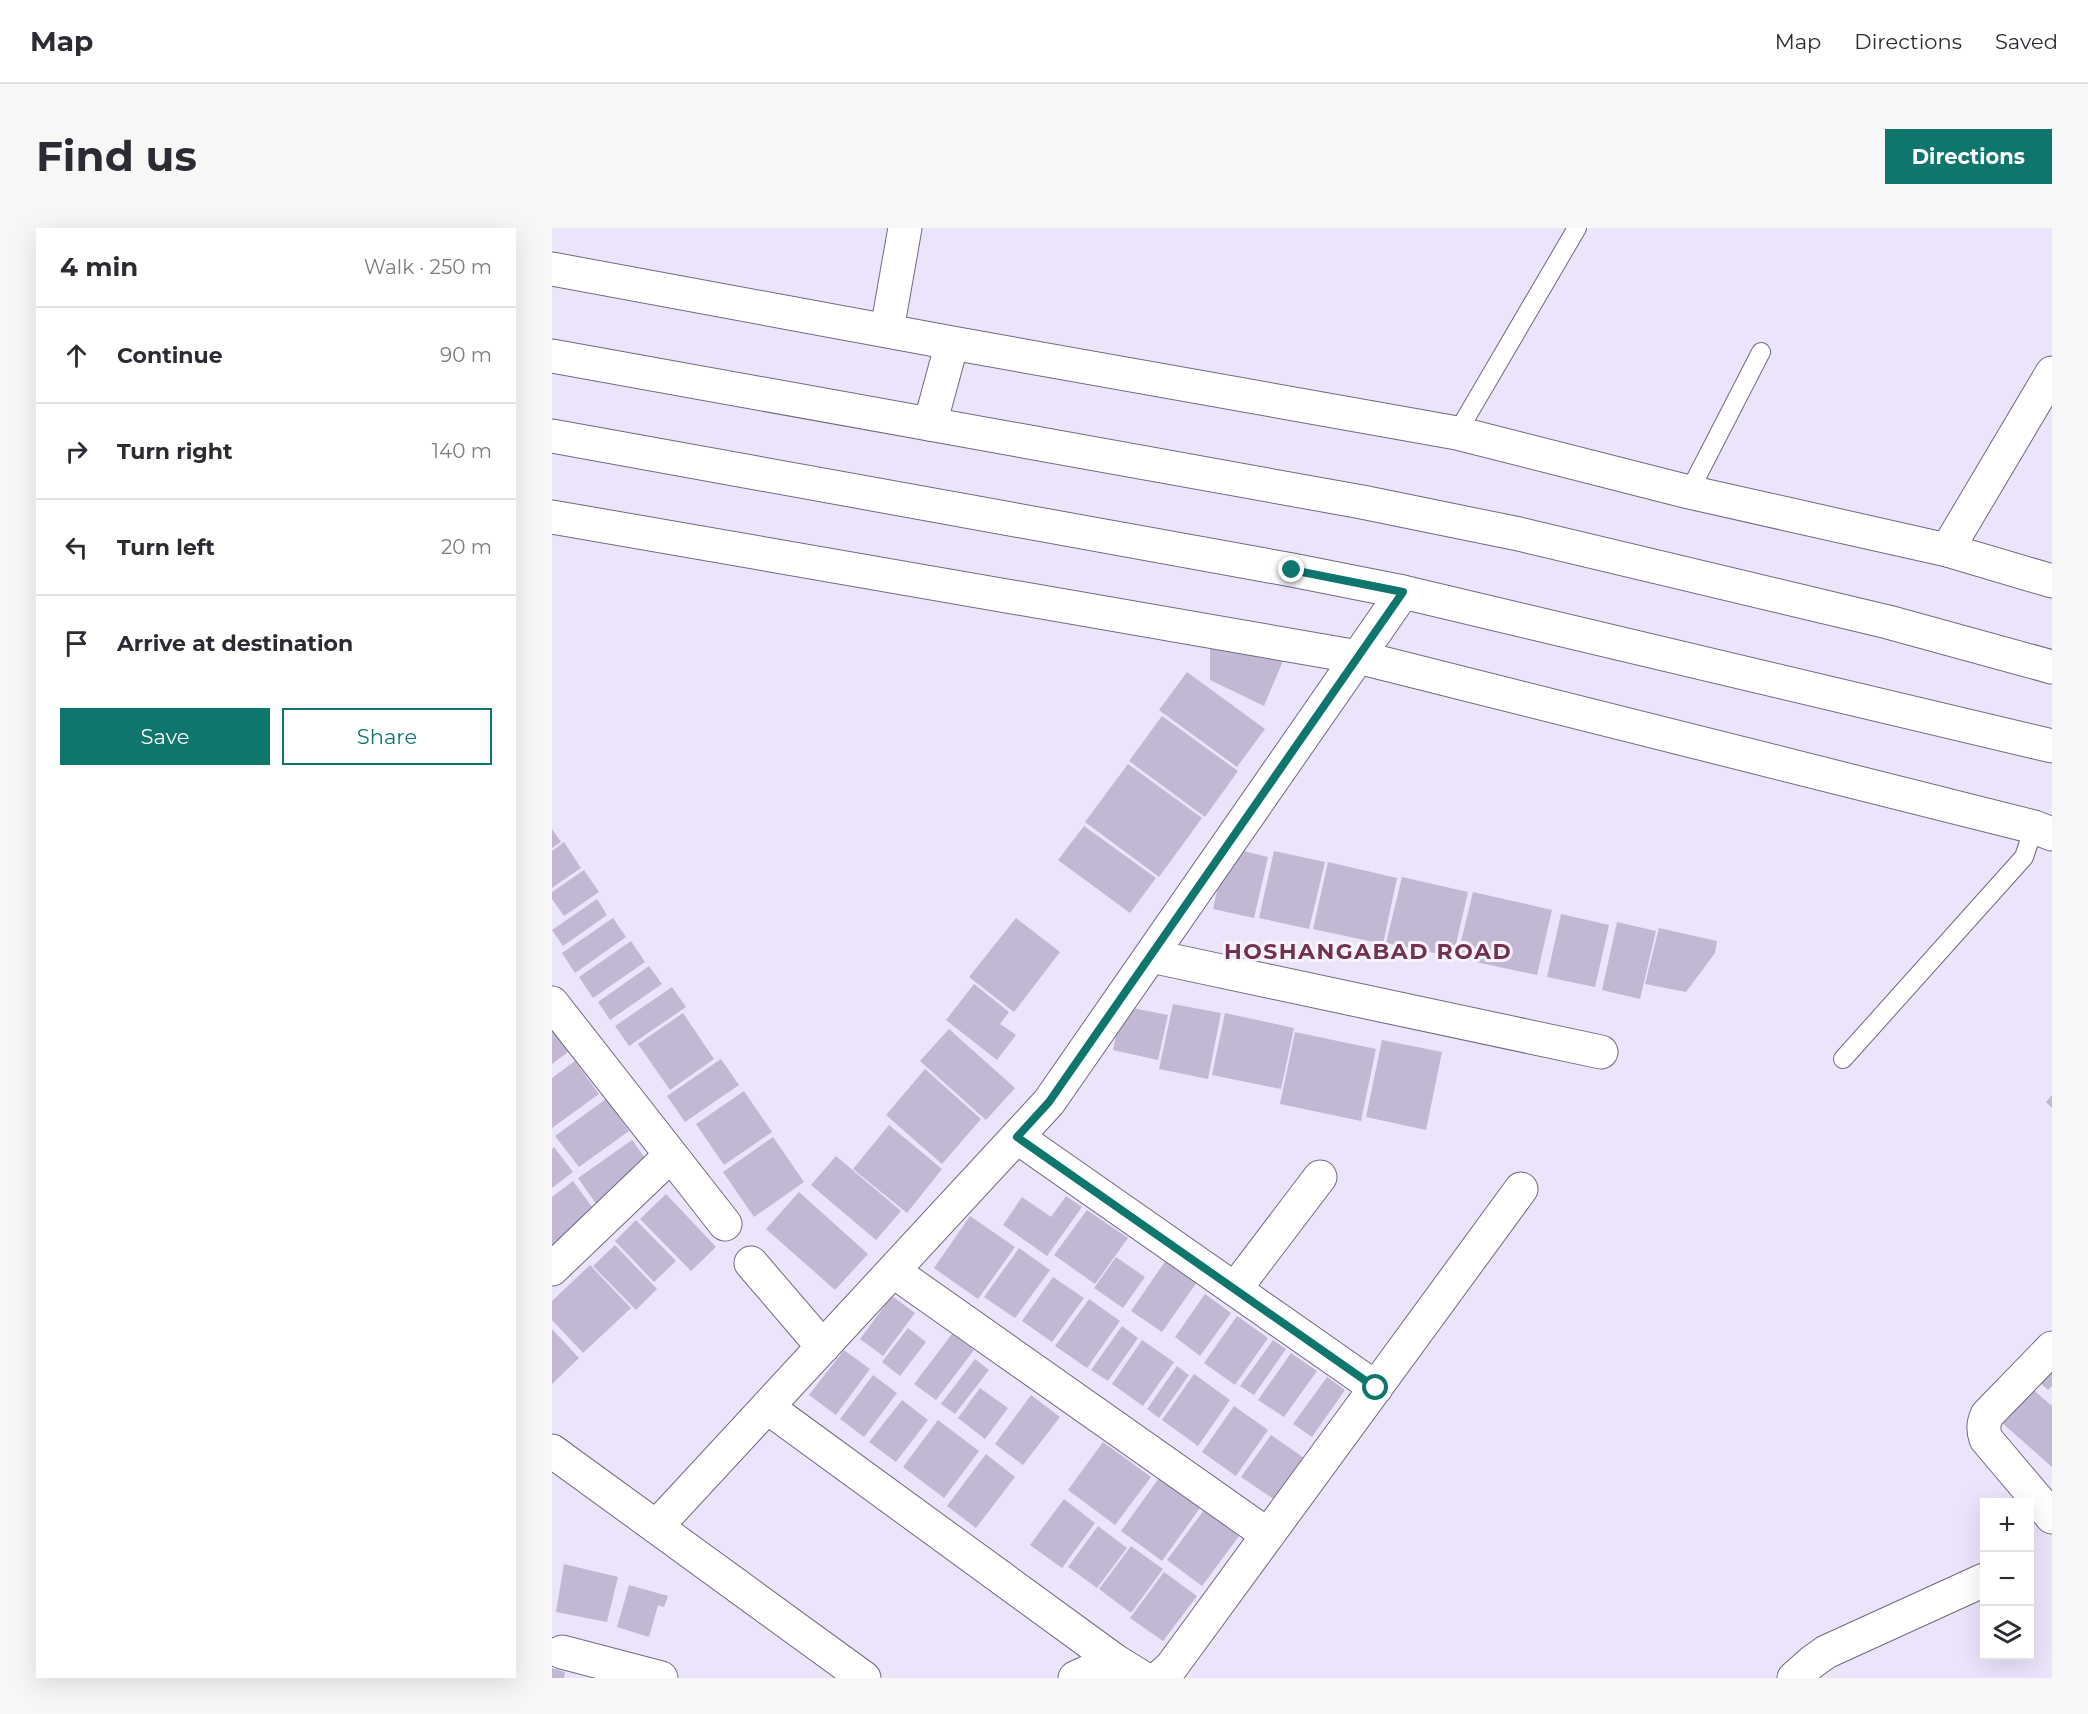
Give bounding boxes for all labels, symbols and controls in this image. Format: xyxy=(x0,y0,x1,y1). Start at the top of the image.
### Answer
text: Map xyxy=(30,24,93,58)
text: Map xyxy=(1775,29,1821,54)
text: Directions xyxy=(1854,29,1962,54)
text: Saved xyxy=(1995,29,2058,54)
button: Directions xyxy=(1885,129,2052,184)
text: Find us xyxy=(36,130,197,182)
text: 4 min xyxy=(60,251,138,283)
text: Walk · 250 m xyxy=(364,255,492,279)
icon: ahead xyxy=(60,339,93,372)
text: Continue xyxy=(117,342,223,369)
text: 90 m xyxy=(440,343,492,367)
icon: right xyxy=(60,435,93,468)
text: Turn right xyxy=(117,438,232,465)
text: 140 m xyxy=(432,439,492,463)
icon: left xyxy=(60,531,93,564)
text: Turn left xyxy=(117,534,215,561)
text: 20 m xyxy=(441,535,492,559)
route end xyxy=(1278,556,1304,582)
icon: arrive xyxy=(60,627,93,660)
text: Arrive at destination xyxy=(117,630,353,657)
button: Save xyxy=(60,708,270,765)
button: Share xyxy=(282,708,492,765)
district label: HOSHANGABAD ROAD xyxy=(1224,938,1512,965)
route start xyxy=(1362,1374,1388,1400)
map controls xyxy=(1980,1498,2034,1660)
button: + xyxy=(1980,1498,2034,1552)
button: − xyxy=(1980,1552,2034,1606)
button: layers xyxy=(1980,1606,2034,1660)

